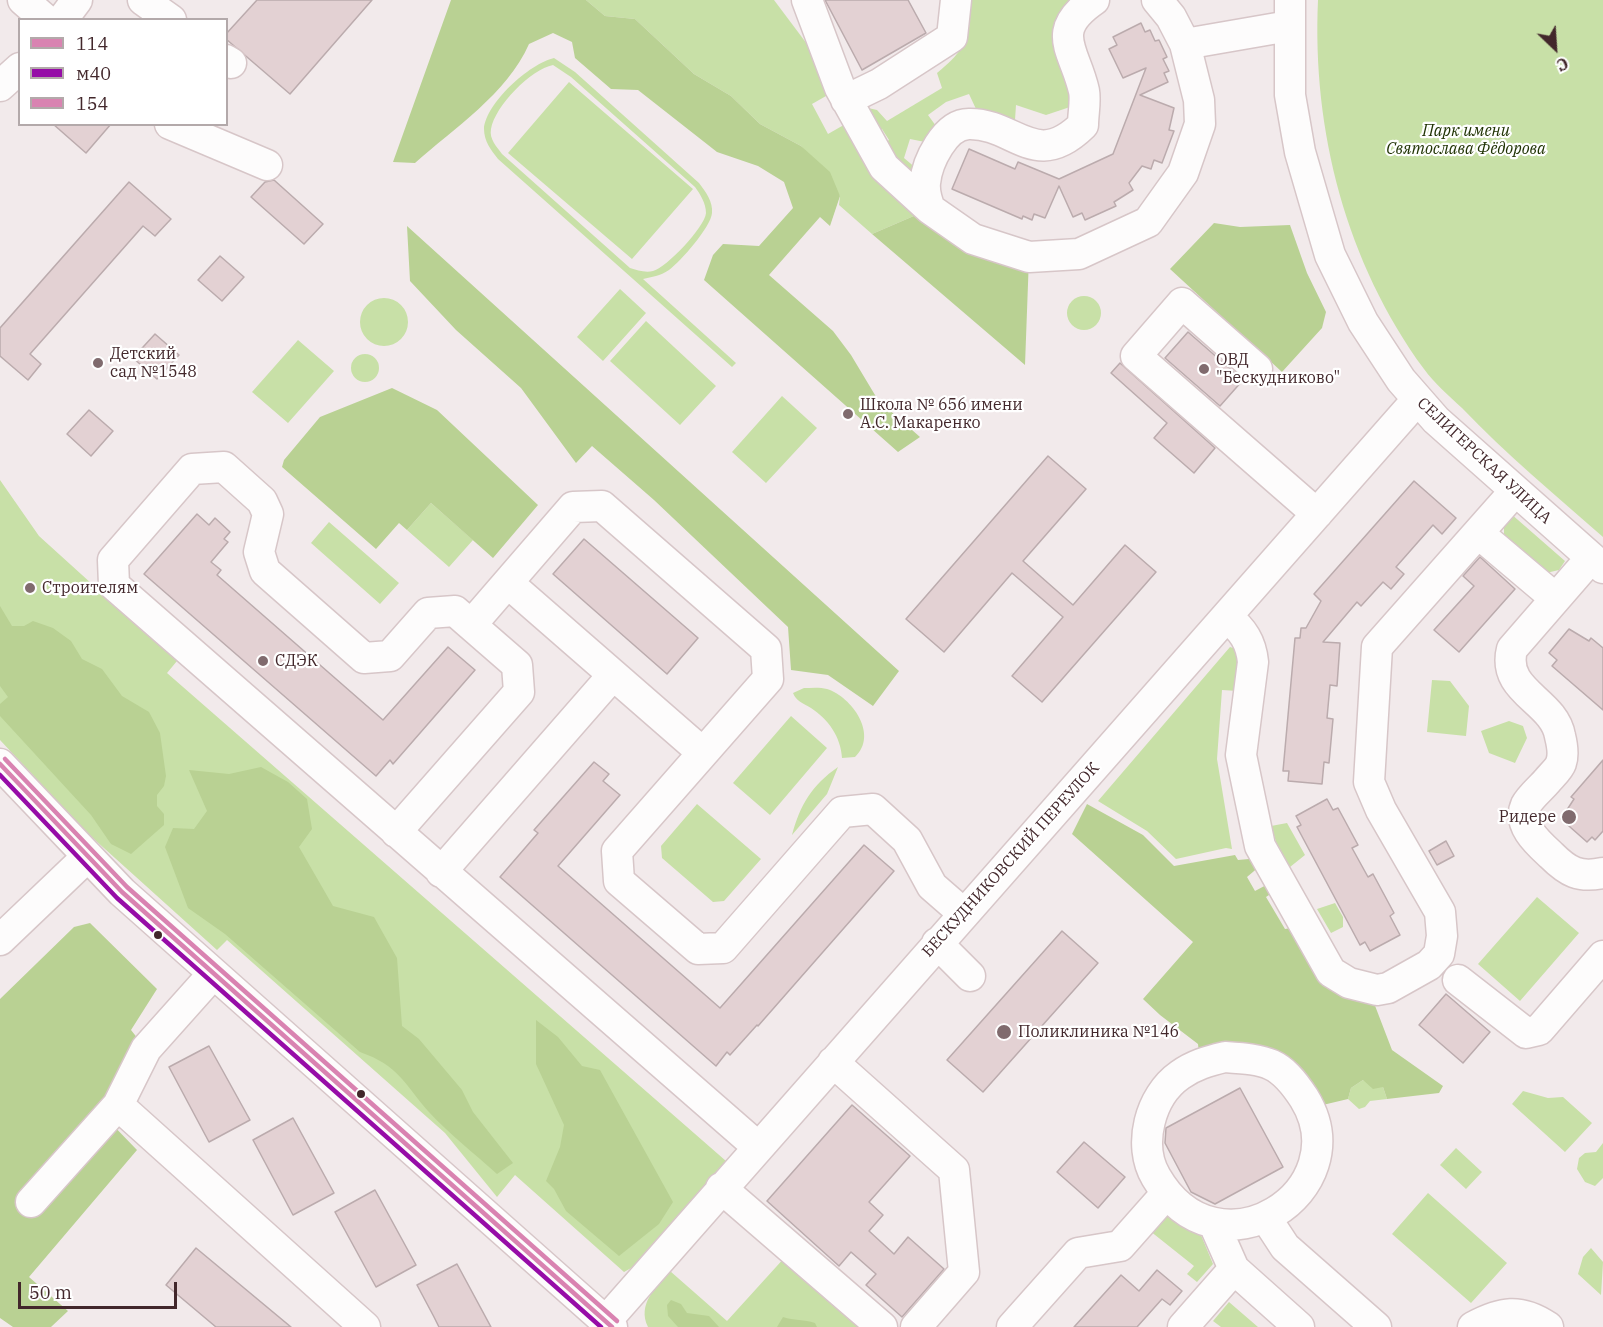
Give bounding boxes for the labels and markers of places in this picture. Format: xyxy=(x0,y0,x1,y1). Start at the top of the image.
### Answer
place label: Детский сад №1548 xyxy=(110,344,197,382)
place label: ОВД "Бескудниково" xyxy=(1216,350,1340,388)
marker: Детский сад №1548 xyxy=(91,356,105,370)
marker: ОВД "Бескудниково" xyxy=(1197,362,1211,376)
place label: Школа № 656 имени А.С. Макаренко xyxy=(860,395,1023,433)
marker: Школа № 656 имени А.С. Макаренко xyxy=(841,407,855,421)
place label: Строителям xyxy=(42,578,138,598)
marker: Строителям xyxy=(23,581,37,595)
place label: СДЭК xyxy=(275,651,318,671)
marker: СДЭК xyxy=(256,654,270,668)
place label: Ридере xyxy=(1499,807,1556,827)
marker: Ридере xyxy=(1560,808,1578,826)
unlabelled marker xyxy=(152,929,164,941)
place label: Поликлиника №146 xyxy=(1018,1022,1179,1042)
marker: Поликлиника №146 xyxy=(995,1023,1013,1041)
unlabelled marker xyxy=(355,1088,367,1100)

